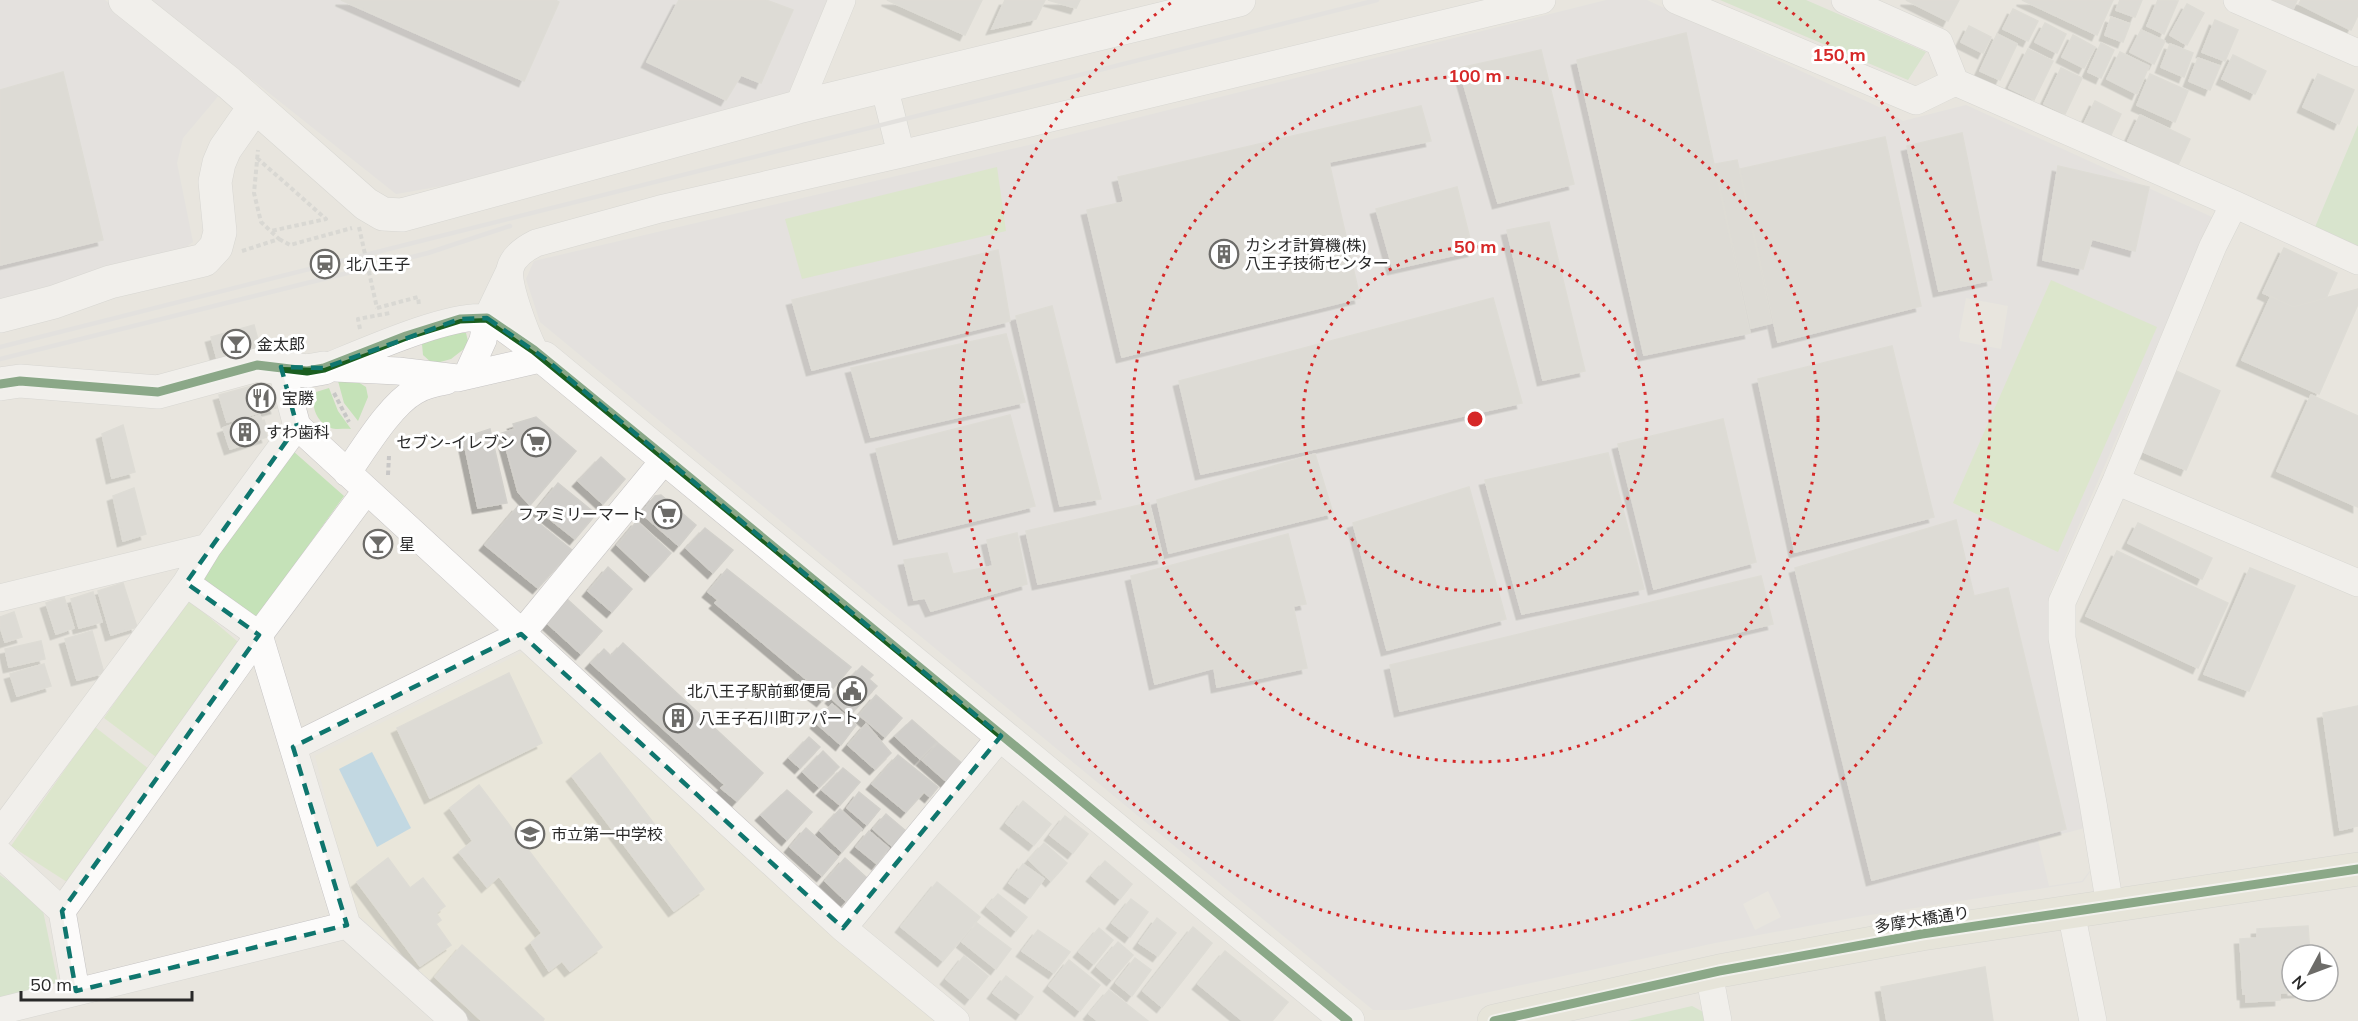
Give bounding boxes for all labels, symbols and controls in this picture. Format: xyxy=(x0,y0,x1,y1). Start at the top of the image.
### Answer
text: 150 m xyxy=(1812,43,1866,66)
text: 100 m xyxy=(1448,64,1502,87)
place label: カシオ計算機(株) 八王子技術センター xyxy=(1245,235,1389,273)
text: 50 m xyxy=(1454,235,1496,258)
building icon: カシオ計算機(株) 八王子技術センター xyxy=(1208,238,1240,270)
station icon: 北八王子 xyxy=(309,248,341,280)
place label: 北八王子 xyxy=(346,254,410,274)
bar icon: 金太郎 xyxy=(220,328,252,360)
place label: 金太郎 xyxy=(257,334,305,354)
restaurant icon: 宝勝 xyxy=(245,382,277,414)
place label: 宝勝 xyxy=(282,388,314,408)
centre of rings xyxy=(1465,409,1485,429)
building icon: すわ歯科 xyxy=(229,416,261,448)
place label: すわ歯科 xyxy=(266,422,330,442)
supermarket icon: セブン-イレブン xyxy=(520,426,552,458)
place label: セブン-イレブン xyxy=(396,432,515,452)
supermarket icon: ファミリーマート xyxy=(651,498,683,530)
place label: ファミリーマート xyxy=(518,504,646,524)
bar icon: 星 xyxy=(362,528,394,560)
place label: 星 xyxy=(399,534,415,554)
public building icon: 北八王子駅前郵便局 xyxy=(836,675,868,707)
place label: 北八王子駅前郵便局 xyxy=(687,681,831,701)
building icon: 八王子石川町アパート xyxy=(662,702,694,734)
place label: 八王子石川町アパート xyxy=(699,708,859,728)
school or university icon: 市立第一中学校 xyxy=(514,818,546,850)
place label: 市立第一中学校 xyxy=(551,824,663,844)
street label: 多摩大橋通り xyxy=(1873,902,1971,936)
north arrow xyxy=(2280,943,2340,1003)
scale bar xyxy=(21,964,192,1002)
text: N xyxy=(2287,972,2310,994)
text: 50 m xyxy=(30,973,72,996)

